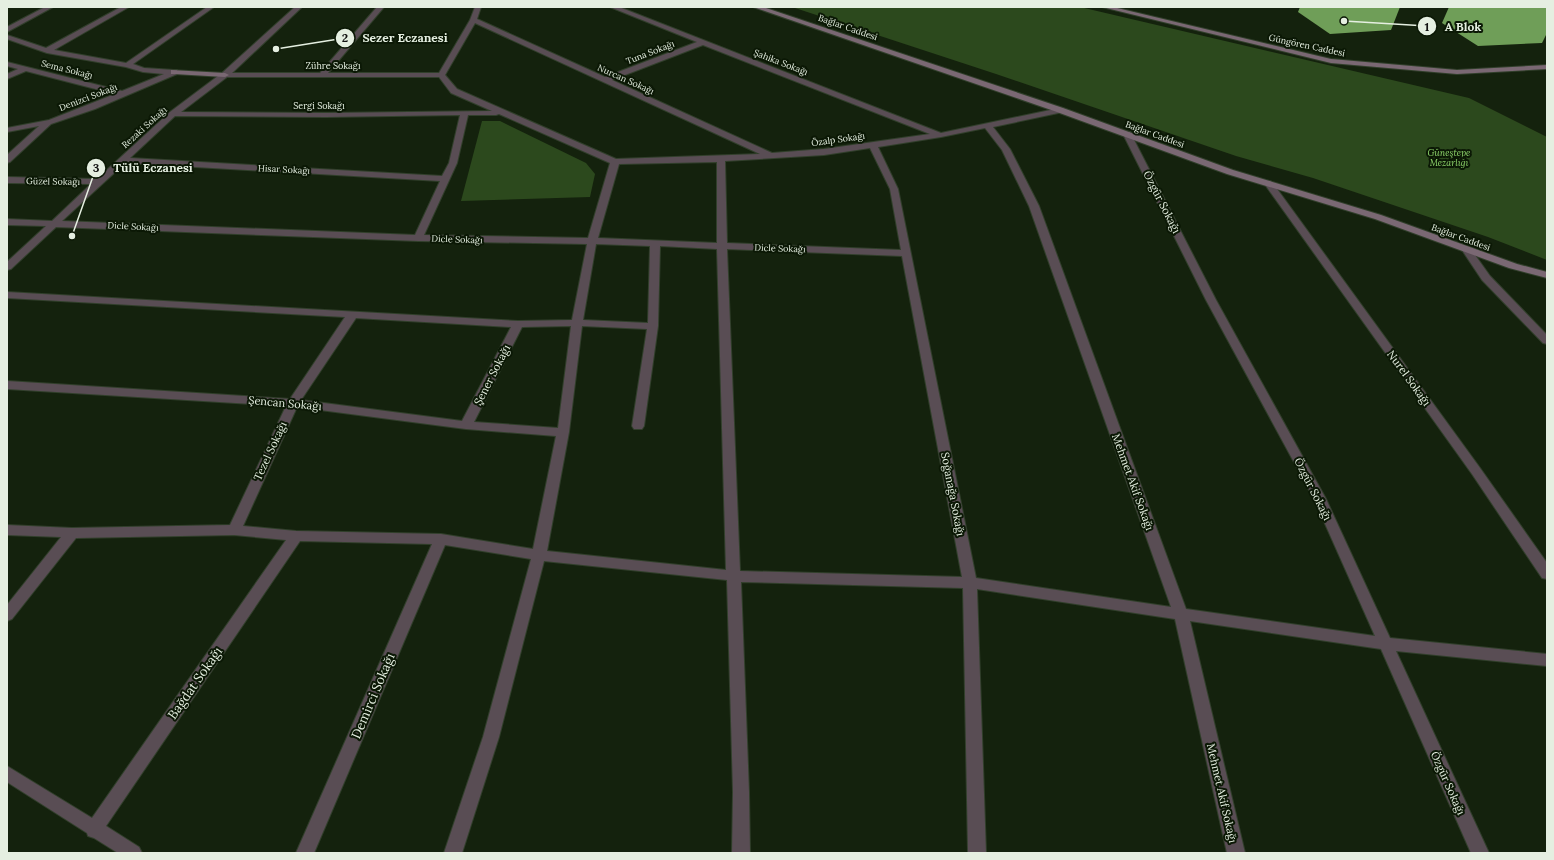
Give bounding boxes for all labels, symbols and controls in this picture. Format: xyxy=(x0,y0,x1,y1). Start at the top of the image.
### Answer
street label: Bağlar Caddesi xyxy=(817,12,880,42)
callout: A Blok xyxy=(1417,14,1489,38)
text: 1 xyxy=(1425,19,1430,34)
text: A Blok xyxy=(1445,19,1481,34)
callout: Sezer Eczanesi xyxy=(335,26,456,50)
text: 2 xyxy=(342,30,348,45)
text: Sezer Eczanesi xyxy=(362,30,448,45)
street label: Güngören Caddesi xyxy=(1268,32,1347,59)
street label: Tuna Sokağı xyxy=(624,38,676,66)
street label: Şahika Sokağı xyxy=(752,47,810,78)
street label: Sema Sokağı xyxy=(40,57,94,81)
street label: Zühre Sokağı xyxy=(306,60,361,71)
street label: Nurcan Sokağı xyxy=(596,62,656,97)
street label: Denizci Sokağı xyxy=(57,81,119,113)
street label: Sergi Sokağı xyxy=(293,100,345,111)
street label: Rezaki Sokağı xyxy=(119,104,169,150)
street label: Bağlar Caddesi xyxy=(1124,118,1186,150)
street label: Özalp Sokağı xyxy=(810,129,866,148)
park label: Güneştepe Mezarlığı xyxy=(1428,147,1470,168)
callout: Tülü Eczanesi xyxy=(86,156,201,180)
text: 3 xyxy=(93,160,100,175)
text: Tülü Eczanesi xyxy=(113,160,193,175)
street label: Hisar Sokağı xyxy=(258,162,311,176)
street label: Özgür Sokağı xyxy=(1140,168,1185,236)
street label: Güzel Sokağı xyxy=(26,175,81,187)
street label: Dicle Sokağı xyxy=(107,219,159,233)
street label: Bağlar Caddesi xyxy=(1430,221,1492,253)
street label: Dicle Sokağı xyxy=(431,233,483,245)
street label: Dicle Sokağı xyxy=(754,242,806,254)
street label: Şener Sokağı xyxy=(471,342,513,408)
street label: Nurel Sokağı xyxy=(1384,348,1434,408)
street label: Şencan Sokağı xyxy=(248,393,322,413)
street label: Tezel Sokağı xyxy=(250,419,290,483)
street label: Mehmet Akif Sokağı xyxy=(1109,432,1157,532)
street label: Soğanağa Sokağı xyxy=(938,451,968,537)
street label: Özgür Sokağı xyxy=(1291,455,1336,523)
street label: Bağdat Sokağı xyxy=(164,643,226,723)
street label: Demirci Sokağı xyxy=(347,650,399,741)
street label: Mehmet Akif Sokağı xyxy=(1204,742,1240,844)
street label: Özgür Sokağı xyxy=(1428,749,1469,817)

